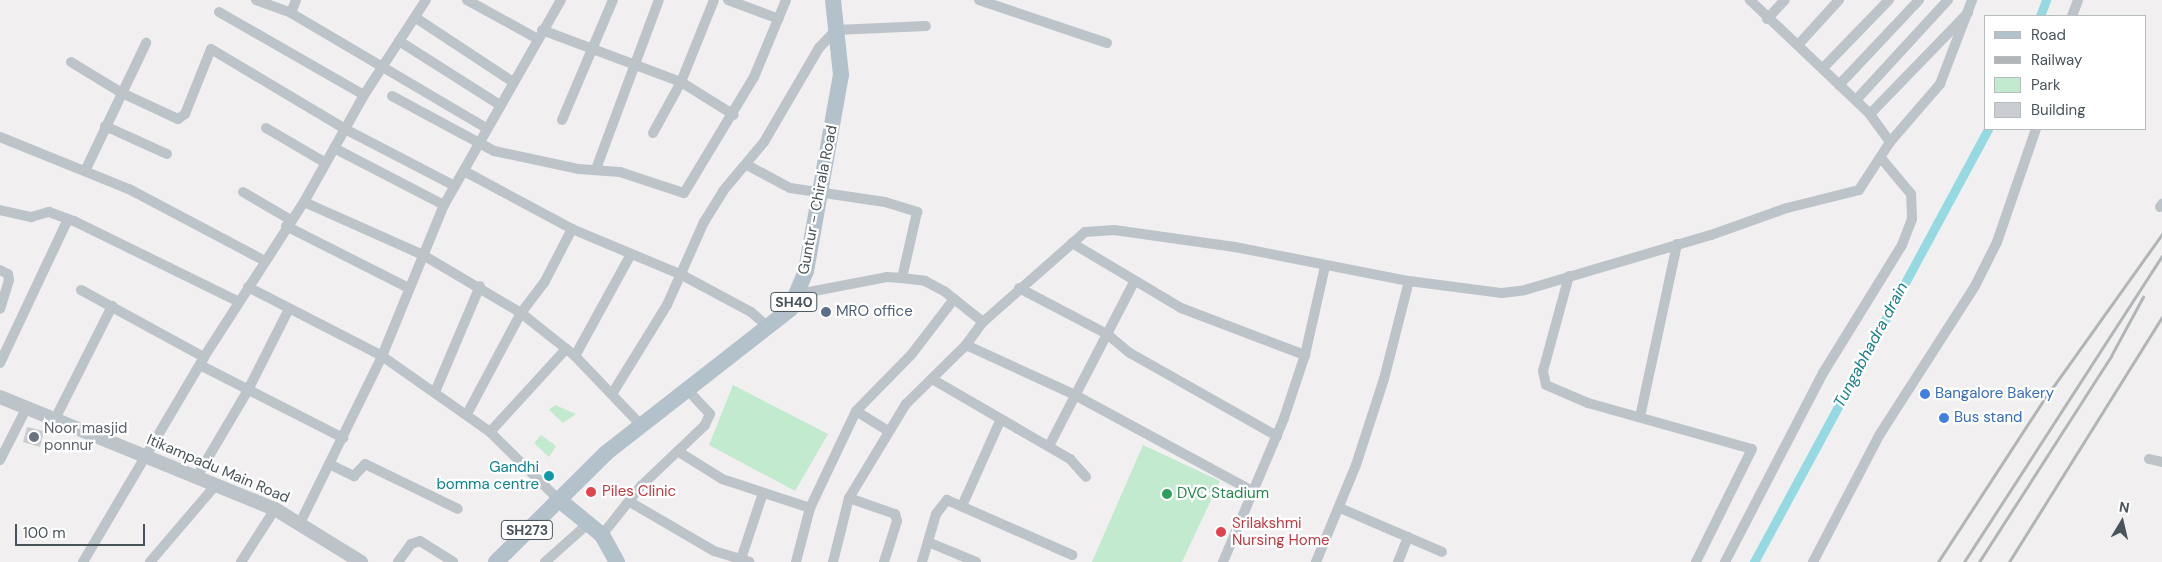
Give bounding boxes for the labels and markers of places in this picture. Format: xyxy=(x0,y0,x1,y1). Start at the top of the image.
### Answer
place label: MRO office xyxy=(836,303,913,321)
marker: MRO office xyxy=(820,306,832,318)
place label: Bangalore Bakery xyxy=(1935,385,2054,403)
marker: Bangalore Bakery xyxy=(1919,388,1931,400)
place label: Bus stand xyxy=(1954,409,2022,427)
marker: Bus stand xyxy=(1938,412,1950,424)
place label: Noor masjid ponnur xyxy=(44,419,127,454)
marker: Noor masjid ponnur xyxy=(28,431,40,443)
place label: Gandhi bomma centre xyxy=(436,458,539,493)
marker: Gandhi bomma centre xyxy=(543,470,555,482)
place label: Piles Clinic xyxy=(602,483,676,501)
marker: Piles Clinic xyxy=(584,485,598,499)
place label: DVC Stadium xyxy=(1177,485,1269,503)
marker: DVC Stadium xyxy=(1161,488,1173,500)
place label: Srilakshmi Nursing Home xyxy=(1232,514,1330,549)
marker: Srilakshmi Nursing Home xyxy=(1214,525,1228,539)

